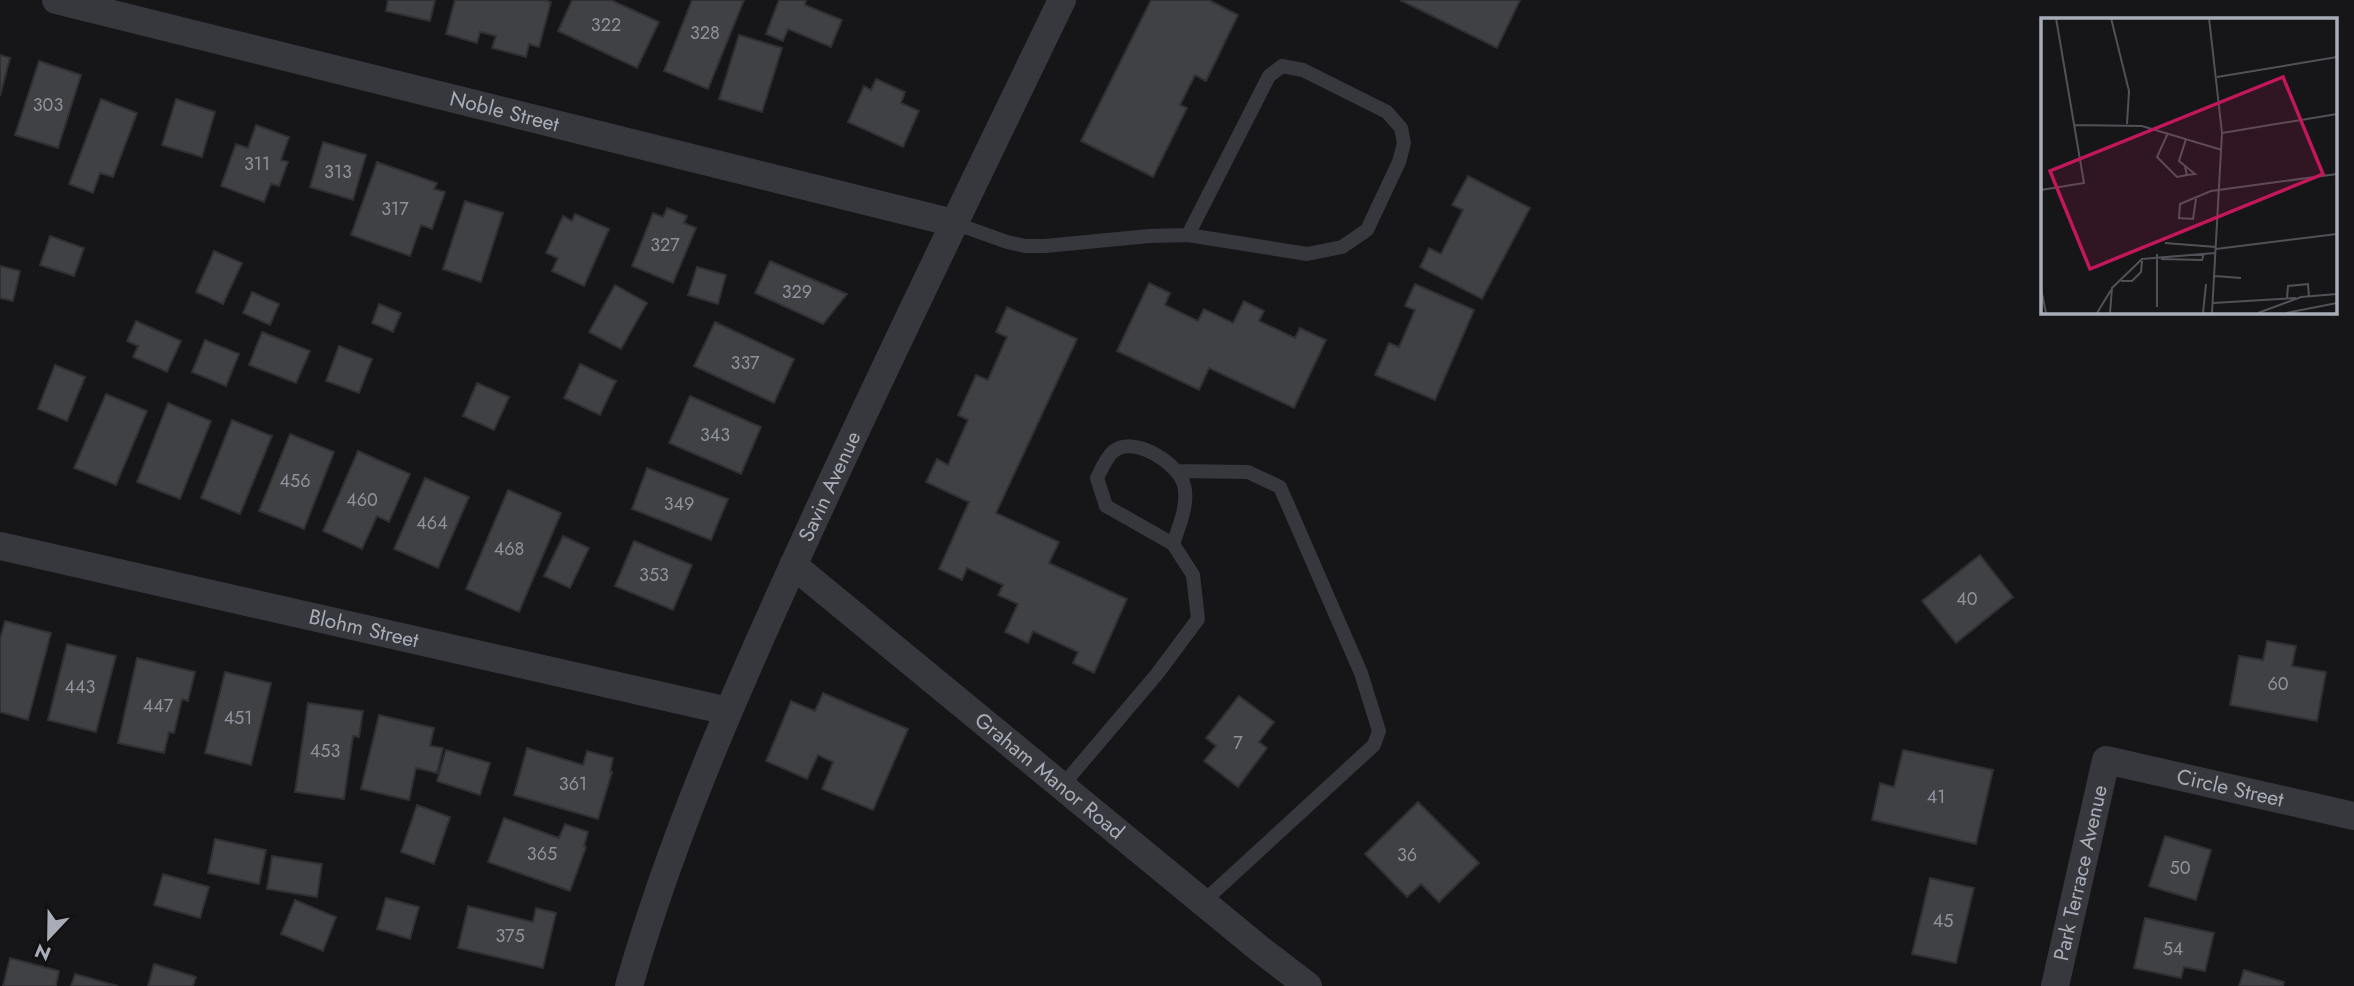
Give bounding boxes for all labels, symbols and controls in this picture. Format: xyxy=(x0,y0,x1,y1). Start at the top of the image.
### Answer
house number: 322 xyxy=(591,12,621,38)
inset map xyxy=(2041,18,2336,313)
house number: 328 xyxy=(690,20,720,46)
street label: Noble Street xyxy=(446,83,562,139)
house number: 303 xyxy=(33,92,63,118)
house number: 311 xyxy=(244,151,270,177)
house number: 313 xyxy=(324,159,352,185)
house number: 317 xyxy=(381,196,409,222)
house number: 327 xyxy=(650,232,680,258)
house number: 329 xyxy=(782,279,812,305)
house number: 337 xyxy=(731,350,760,376)
house number: 343 xyxy=(700,422,730,448)
street label: Savin Avenue xyxy=(791,426,868,547)
house number: 456 xyxy=(279,468,311,494)
house number: 460 xyxy=(346,487,378,513)
house number: 349 xyxy=(664,491,694,517)
house number: 464 xyxy=(416,510,448,536)
house number: 468 xyxy=(494,536,524,562)
house number: 353 xyxy=(639,562,669,588)
house number: 40 xyxy=(1956,586,1978,612)
street label: Blohm Street xyxy=(306,601,422,655)
house number: 60 xyxy=(2267,671,2289,697)
house number: 443 xyxy=(65,674,96,700)
house number: 447 xyxy=(143,693,174,719)
house number: 451 xyxy=(224,705,252,731)
street label: Graham Manor Road xyxy=(968,705,1131,847)
house number: 7 xyxy=(1233,730,1243,756)
house number: 453 xyxy=(310,738,340,764)
street label: Circle Street xyxy=(2174,761,2287,815)
house number: 361 xyxy=(559,771,587,797)
street label: Park Terrace Avenue xyxy=(2046,782,2115,964)
house number: 41 xyxy=(1927,784,1945,810)
house number: 365 xyxy=(527,841,557,867)
house number: 36 xyxy=(1397,842,1417,868)
house number: 50 xyxy=(2170,855,2191,881)
north arrow xyxy=(14,902,84,972)
house number: 45 xyxy=(1933,908,1953,934)
house number: 375 xyxy=(495,923,525,949)
house number: 54 xyxy=(2163,936,2183,962)
text: N xyxy=(31,937,55,968)

